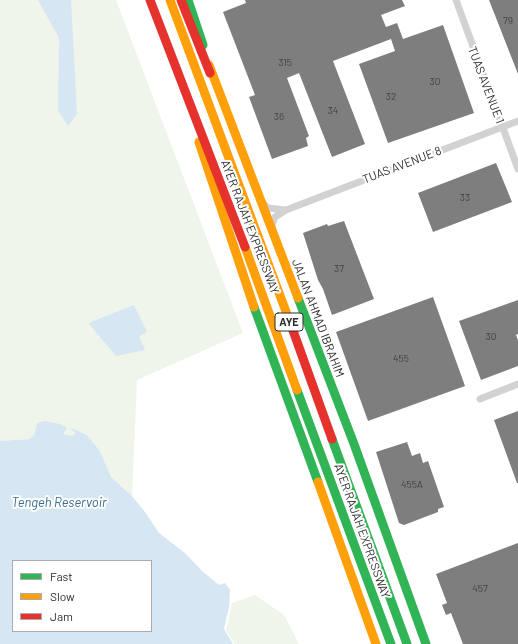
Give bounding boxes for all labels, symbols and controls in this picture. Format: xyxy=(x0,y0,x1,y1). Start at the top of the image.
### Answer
house number: 79 xyxy=(503,15,513,27)
street label: TUAS AVENUE 1 xyxy=(465,44,507,126)
house number: 315 xyxy=(278,57,292,69)
house number: 30 xyxy=(430,76,440,88)
house number: 32 xyxy=(386,91,396,103)
house number: 34 xyxy=(328,105,338,117)
house number: 36 xyxy=(274,111,284,123)
street label: TUAS AVENUE 8 xyxy=(360,143,444,187)
street label: AYER RAJAH EXPRESSWAY xyxy=(218,158,282,296)
house number: 33 xyxy=(460,192,470,204)
street label: JALAN AHMAD IBRAHIM xyxy=(289,257,347,379)
house number: 37 xyxy=(334,263,344,275)
road number: AYE xyxy=(275,313,303,331)
house number: 30 xyxy=(486,331,496,343)
house number: 455 xyxy=(393,353,409,365)
street label: AYER RAJAH EXPRESSWAY xyxy=(331,462,393,600)
house number: 455A xyxy=(401,479,423,491)
water label: Tengeh Reservoir xyxy=(11,495,107,511)
legend xyxy=(12,560,152,632)
text: Fast xyxy=(50,569,73,583)
house number: 457 xyxy=(472,583,488,595)
text: Slow xyxy=(50,589,75,603)
text: Jam xyxy=(50,609,73,623)

